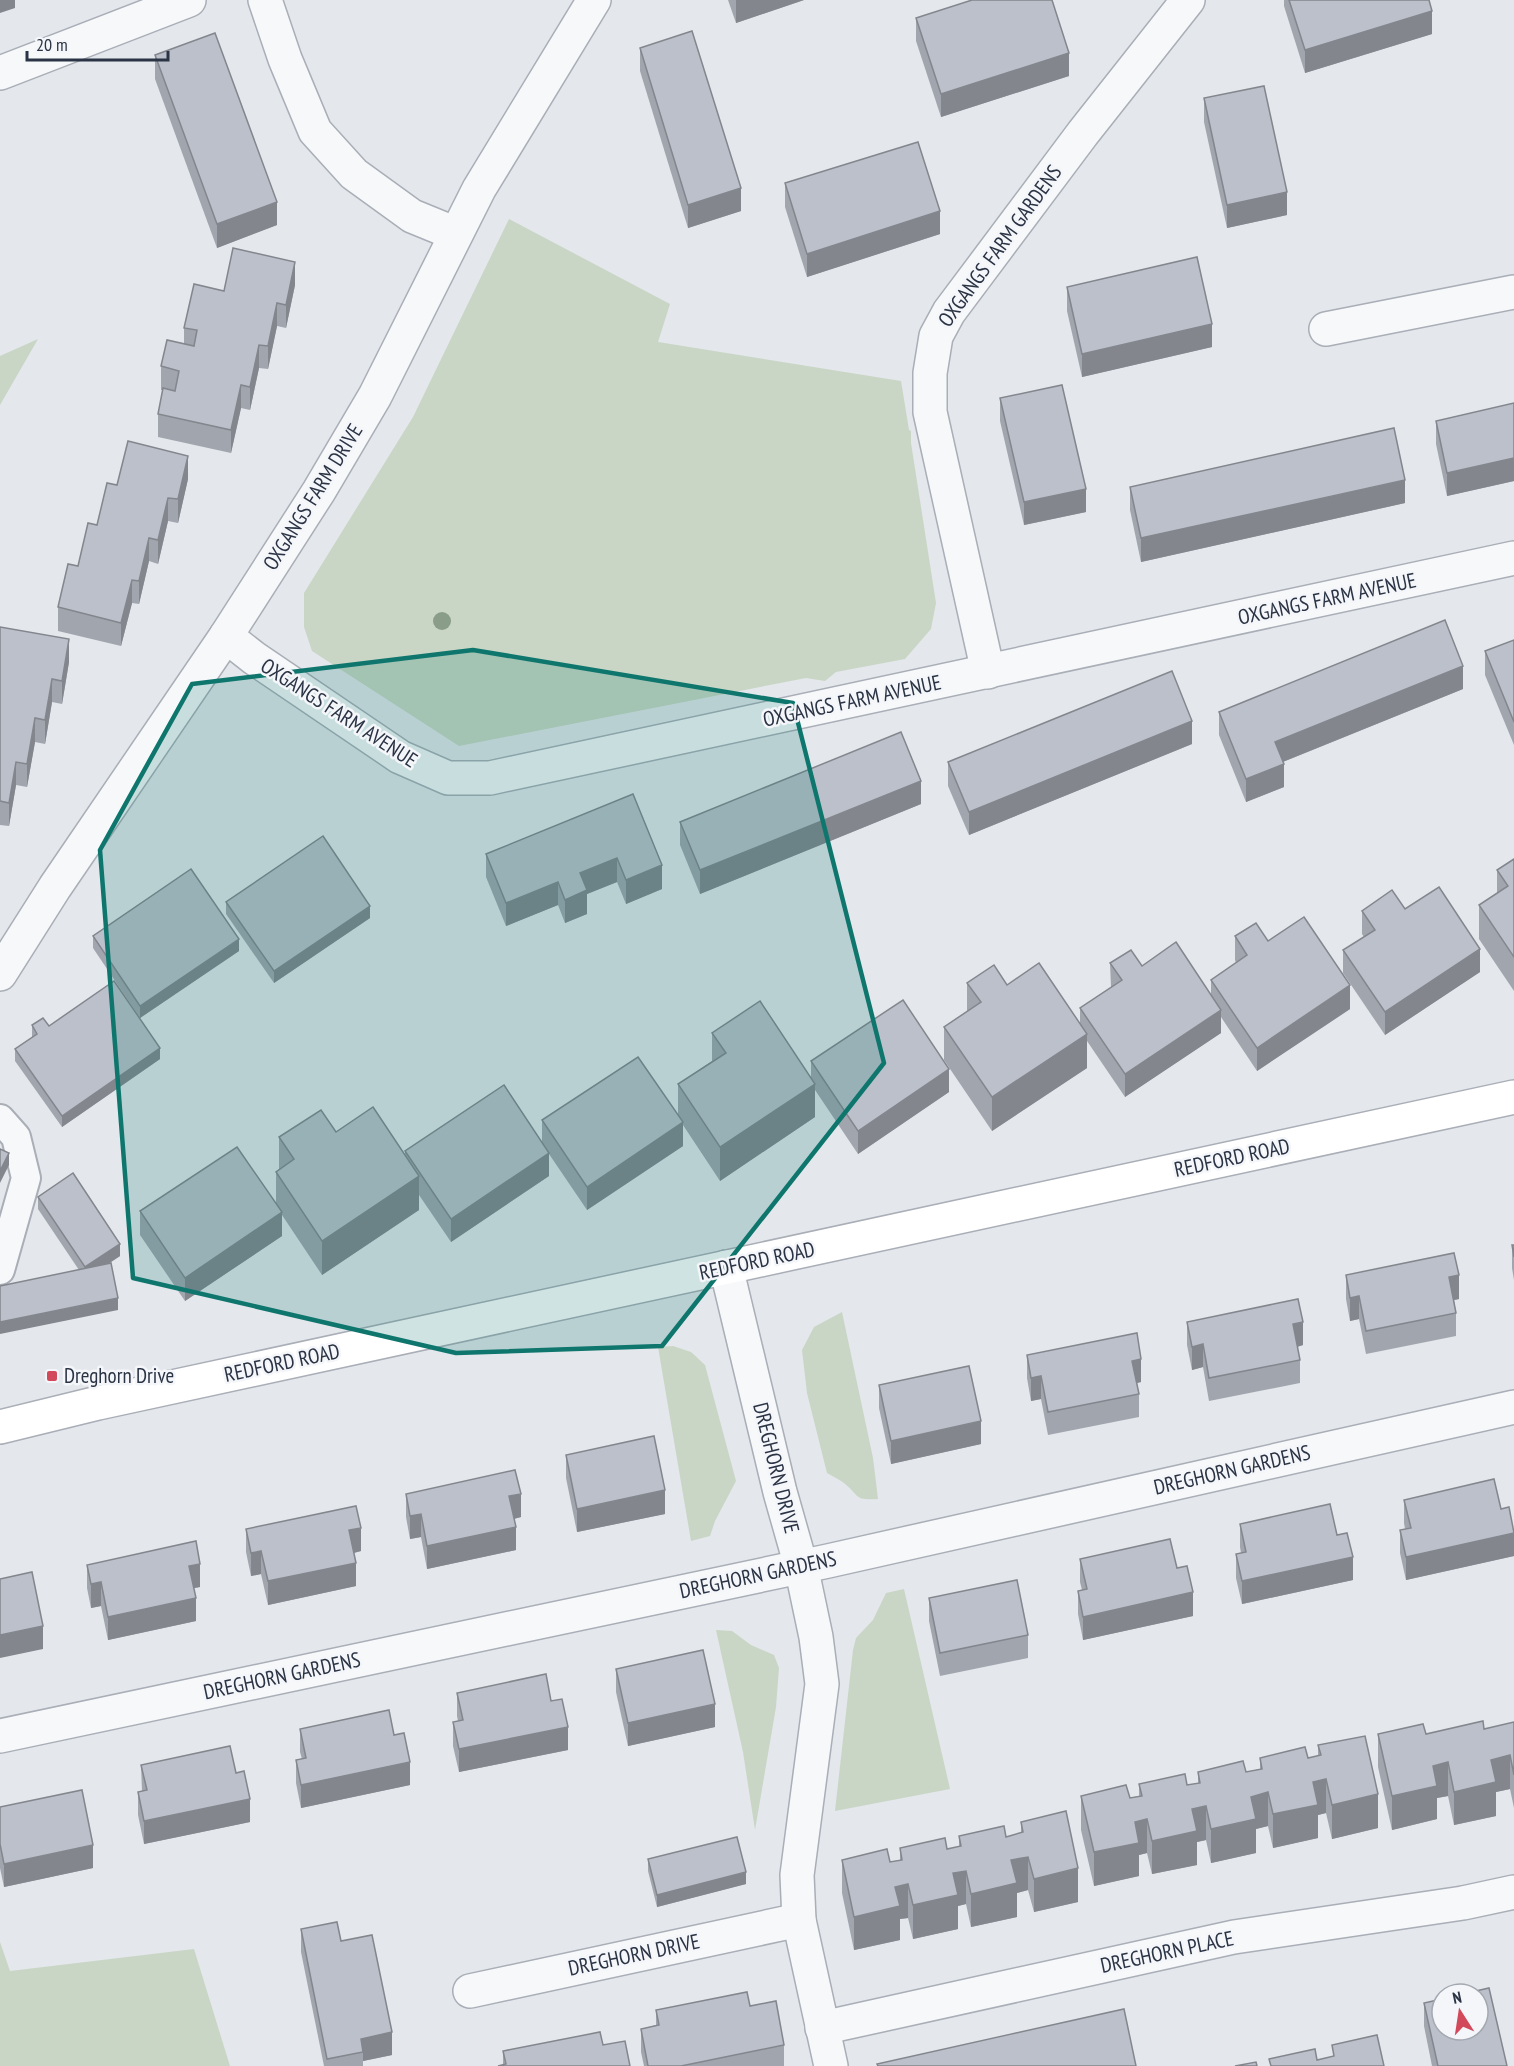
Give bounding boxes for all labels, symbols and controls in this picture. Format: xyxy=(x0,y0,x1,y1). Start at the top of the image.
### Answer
scale bar xyxy=(27,24,168,62)
text: 20 m xyxy=(36,33,68,56)
street label: OXGANGS FARM GARDENS xyxy=(932,159,1067,332)
street label: OXGANGS FARM DRIVE xyxy=(257,418,368,575)
street label: OXGANGS FARM AVENUE xyxy=(1235,566,1419,631)
street label: OXGANGS FARM AVENUE xyxy=(256,652,423,773)
street label: OXGANGS FARM AVENUE xyxy=(760,668,944,733)
street label: REDFORD ROAD xyxy=(1172,1132,1292,1183)
street label: REDFORD ROAD xyxy=(697,1235,817,1286)
street label: REDFORD ROAD xyxy=(222,1337,342,1388)
place label: Dreghorn Drive xyxy=(64,1362,174,1389)
marker: Dreghorn Drive xyxy=(45,1369,59,1383)
street label: DREGHORN DRIVE xyxy=(747,1400,806,1536)
street label: DREGHORN GARDENS xyxy=(1151,1438,1313,1501)
street label: DREGHORN GARDENS xyxy=(677,1545,839,1604)
street label: DREGHORN GARDENS xyxy=(201,1646,363,1705)
street label: DREGHORN PLACE xyxy=(1098,1924,1236,1979)
street label: DREGHORN DRIVE xyxy=(566,1927,702,1982)
north arrow xyxy=(1430,1982,1490,2042)
text: N xyxy=(1451,1987,1463,2008)

